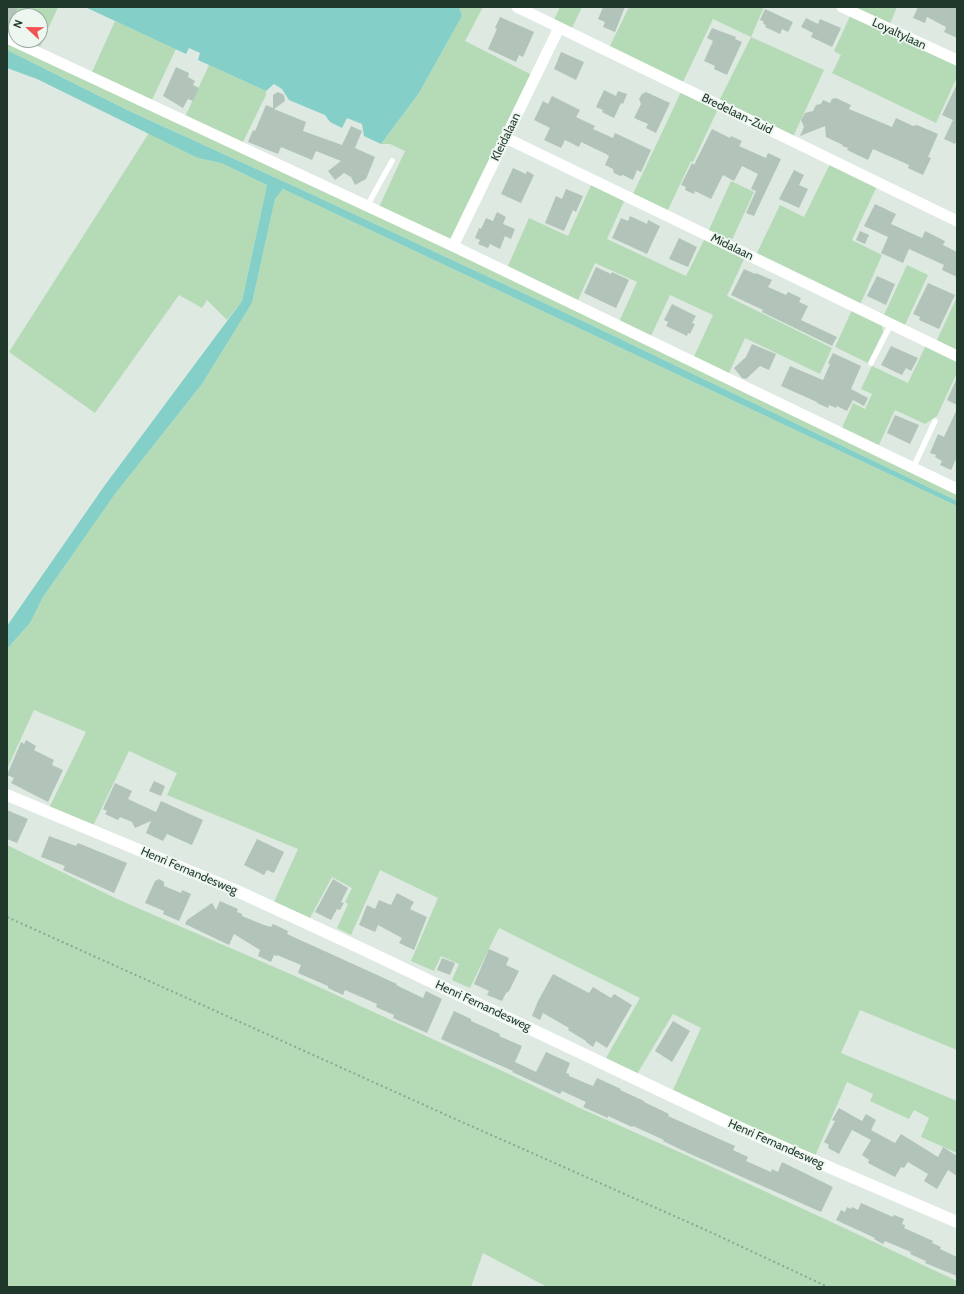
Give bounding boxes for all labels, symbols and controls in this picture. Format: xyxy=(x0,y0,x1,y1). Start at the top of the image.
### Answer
north arrow xyxy=(8,8,48,48)
street label: Loyaltylaan xyxy=(870,15,928,53)
text: N xyxy=(10,18,26,30)
street label: Bredelaan-Zuid xyxy=(699,91,775,137)
street label: Kleidalaan xyxy=(488,111,524,163)
street label: Midalaan xyxy=(708,231,756,263)
street label: Henri Fernandesweg xyxy=(139,844,239,898)
street label: Henri Fernandesweg xyxy=(433,978,533,1034)
street label: Henri Fernandesweg xyxy=(726,1116,826,1172)

